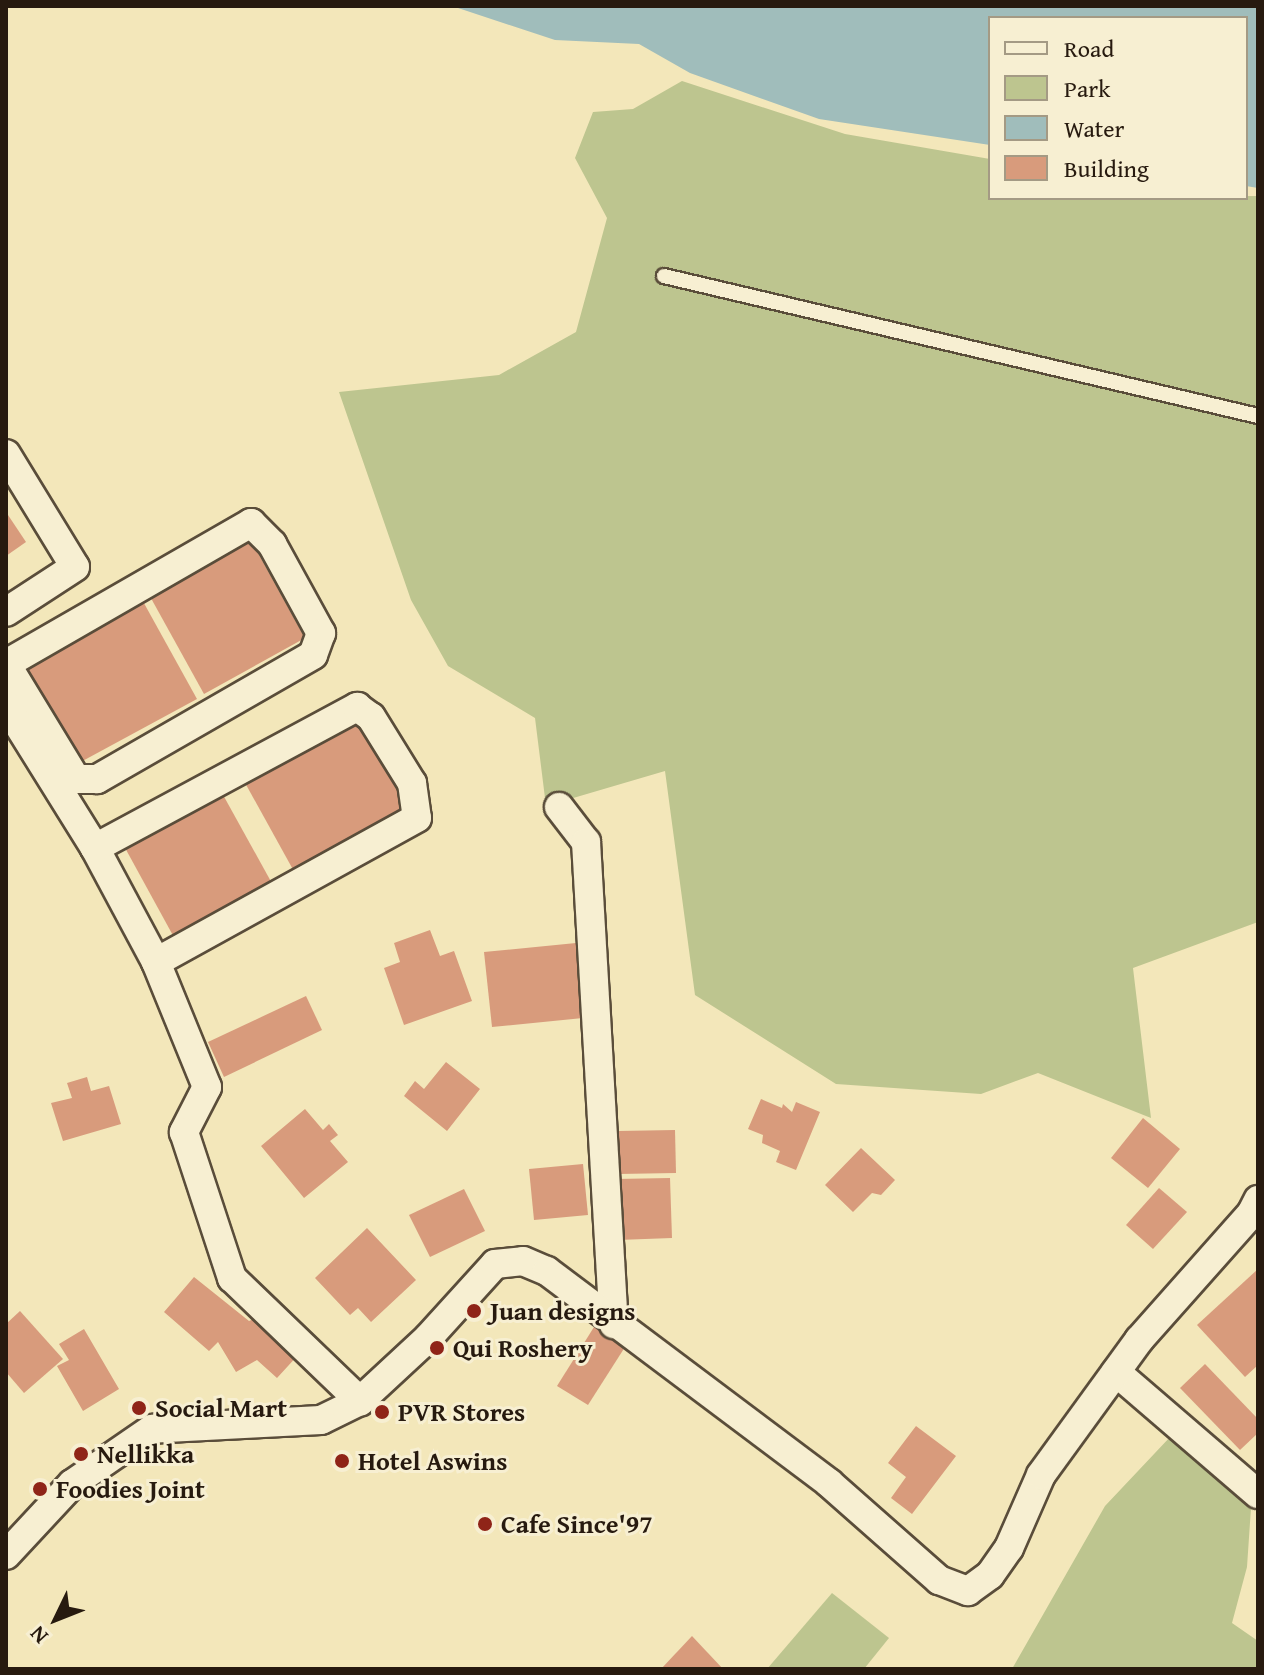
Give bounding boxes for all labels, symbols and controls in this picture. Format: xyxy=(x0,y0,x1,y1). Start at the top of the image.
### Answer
legend xyxy=(988,16,1248,200)
text: Road xyxy=(1064,31,1114,66)
text: Park xyxy=(1064,71,1110,106)
text: Water xyxy=(1064,111,1124,146)
text: Building xyxy=(1064,151,1149,186)
place label: Juan designs xyxy=(490,1295,635,1327)
marker: Juan designs xyxy=(465,1302,483,1320)
place label: Qui Roshery xyxy=(453,1332,593,1364)
marker: Qui Roshery xyxy=(428,1339,446,1357)
place label: Social Mart xyxy=(155,1392,287,1424)
place label: PVR Stores xyxy=(398,1396,525,1428)
marker: Social Mart xyxy=(130,1399,148,1417)
marker: PVR Stores xyxy=(373,1403,391,1421)
place label: Nellikka xyxy=(97,1438,194,1470)
marker: Nellikka xyxy=(72,1445,90,1463)
place label: Hotel Aswins xyxy=(358,1445,507,1477)
marker: Hotel Aswins xyxy=(333,1452,351,1470)
place label: Foodies Joint xyxy=(56,1473,205,1505)
marker: Foodies Joint xyxy=(31,1480,49,1498)
place label: Cafe Since'97 xyxy=(501,1508,653,1540)
marker: Cafe Since'97 xyxy=(476,1515,494,1533)
north arrow xyxy=(16,1579,96,1659)
text: N xyxy=(22,1619,55,1652)

